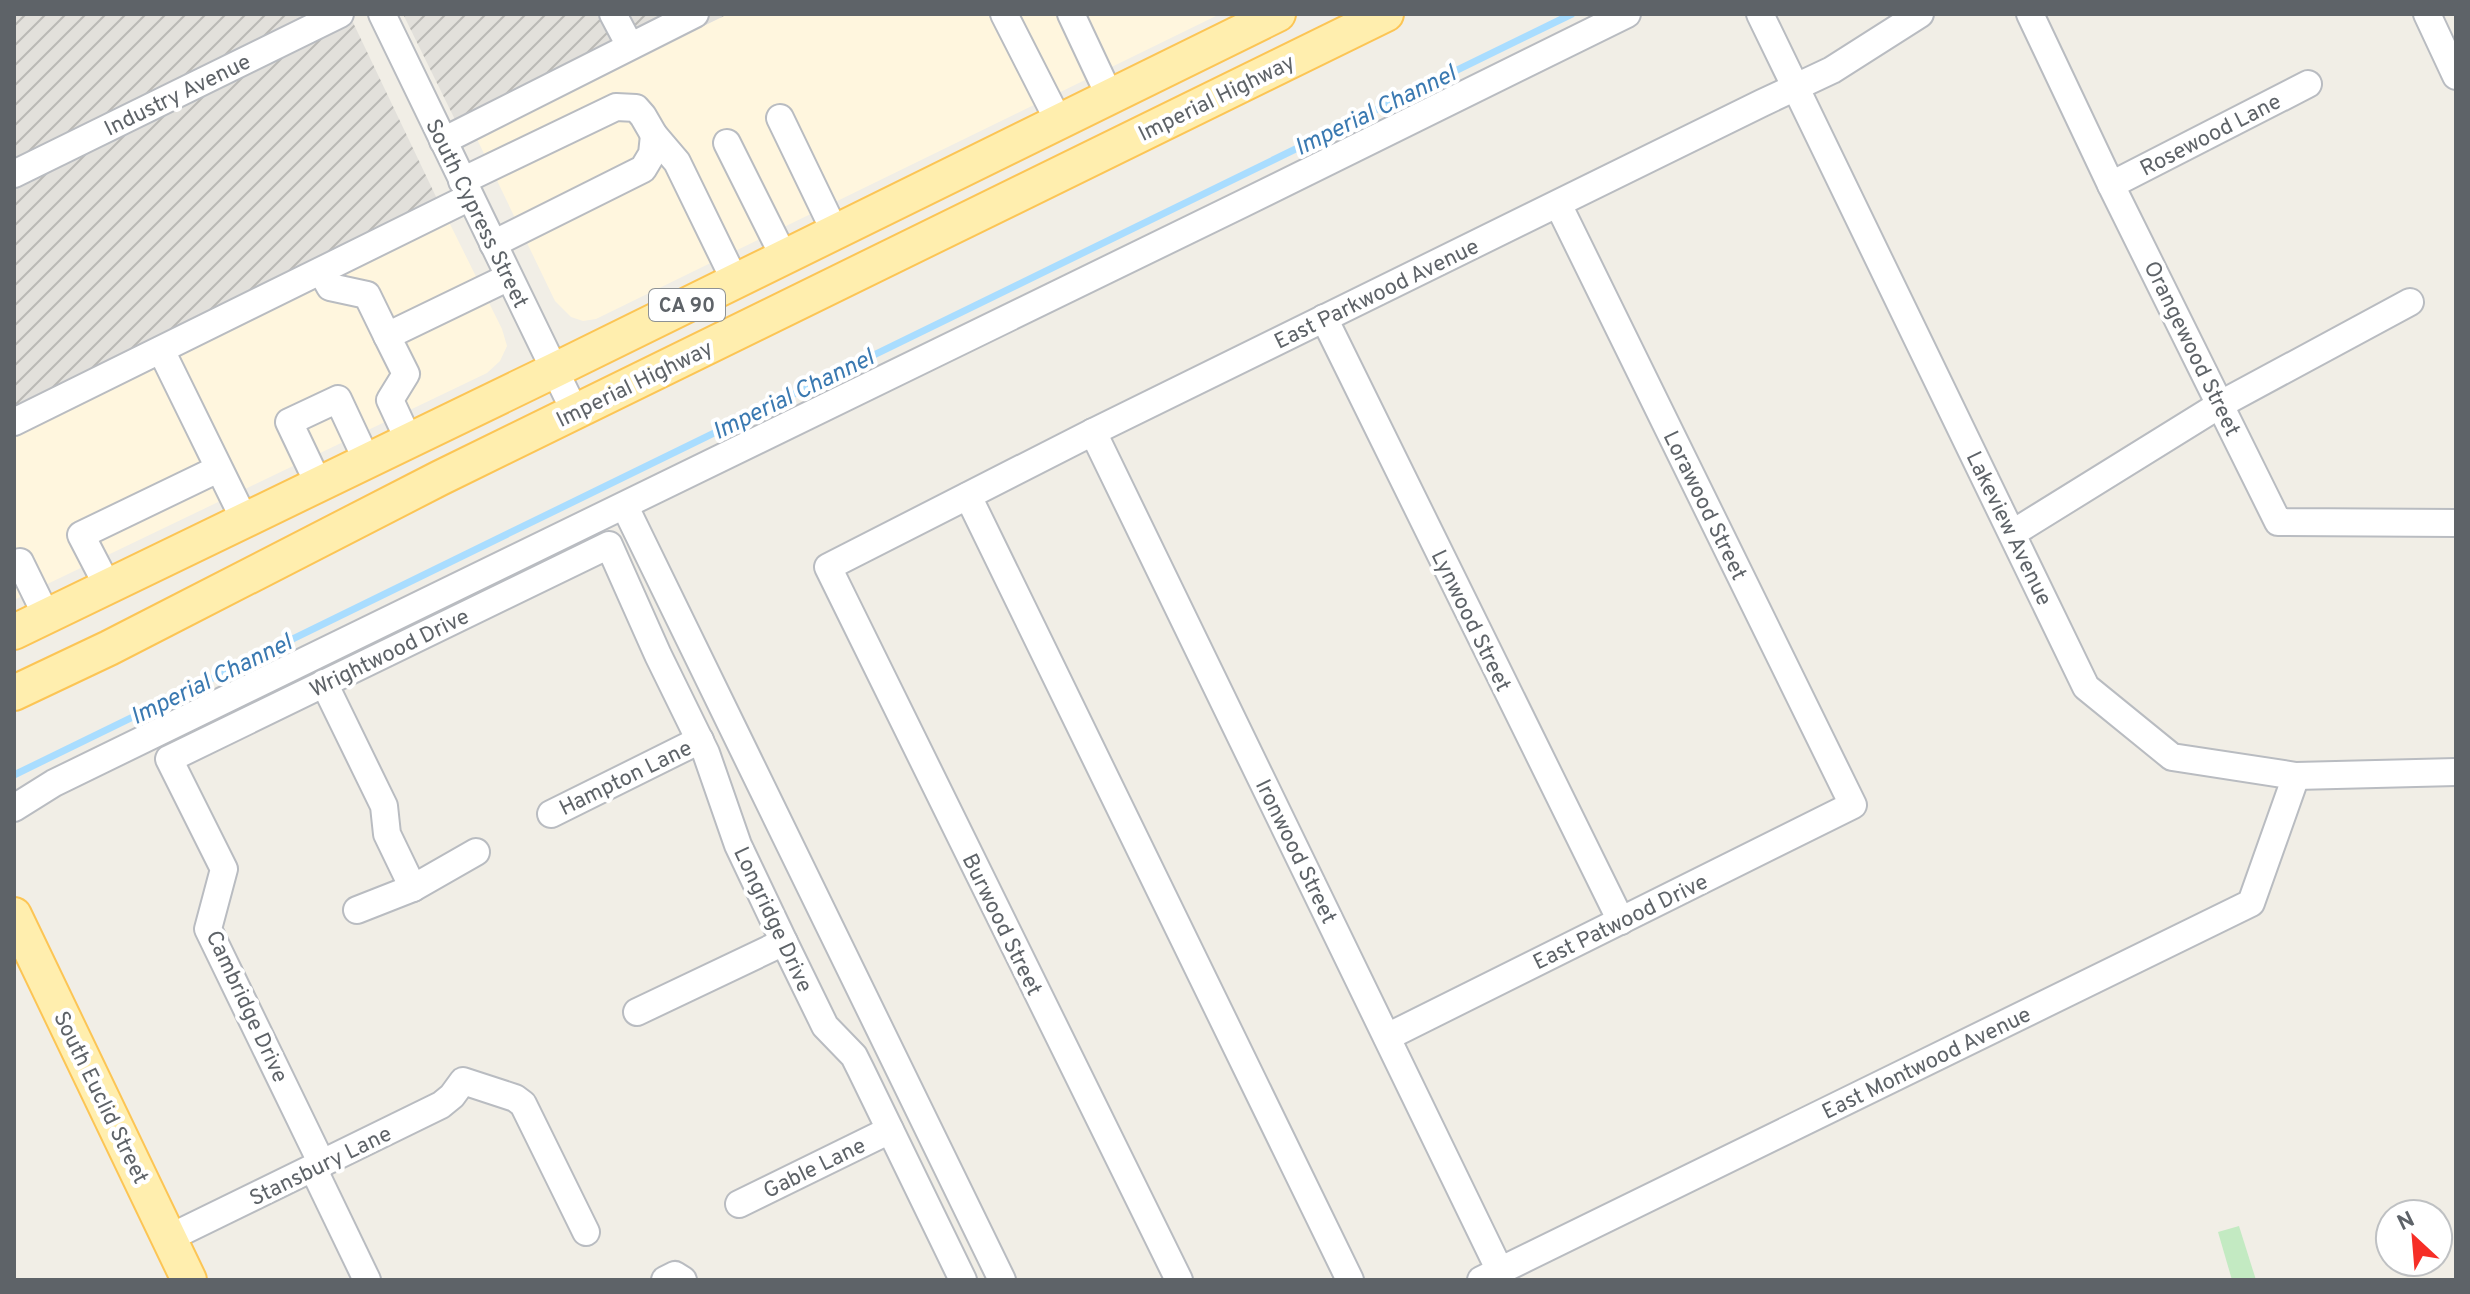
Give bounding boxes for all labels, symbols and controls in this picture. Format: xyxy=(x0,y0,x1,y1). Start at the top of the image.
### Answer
street label: Industry Avenue xyxy=(101,49,256,143)
street label: Imperial Highway xyxy=(1134,50,1300,149)
water label: Imperial Channel xyxy=(1290,59,1463,164)
street label: Rosewood Lane xyxy=(2136,89,2286,183)
street label: South Cypress Street xyxy=(418,115,533,313)
street label: East Parkwood Avenue xyxy=(1270,234,1484,357)
street label: Orangewood Street xyxy=(2137,257,2245,441)
road number: CA 90 xyxy=(649,289,725,321)
street label: Imperial Highway xyxy=(552,336,718,435)
water label: Imperial Channel xyxy=(708,343,881,448)
street label: Lorawood Street xyxy=(1656,427,1752,585)
street label: Lakeview Avenue xyxy=(1959,448,2057,611)
street label: Lynwood Street xyxy=(1424,546,1516,696)
street label: Wrightwood Drive xyxy=(306,604,474,705)
water label: Imperial Channel xyxy=(126,628,299,733)
street label: Hampton Lane xyxy=(555,735,697,823)
street label: Ironwood Street xyxy=(1248,775,1341,929)
street label: Longridge Drive xyxy=(726,843,817,997)
street label: Burwood Street xyxy=(955,850,1047,1000)
street label: East Patwood Drive xyxy=(1529,869,1713,977)
street label: Cambridge Drive xyxy=(199,927,293,1087)
street label: East Montwood Avenue xyxy=(1818,1002,2036,1127)
street label: South Euclid Street xyxy=(46,1007,153,1189)
street label: Stansbury Lane xyxy=(246,1121,397,1213)
street label: Gable Lane xyxy=(759,1133,871,1206)
north arrow xyxy=(2374,1198,2454,1278)
text: N xyxy=(2393,1207,2419,1238)

